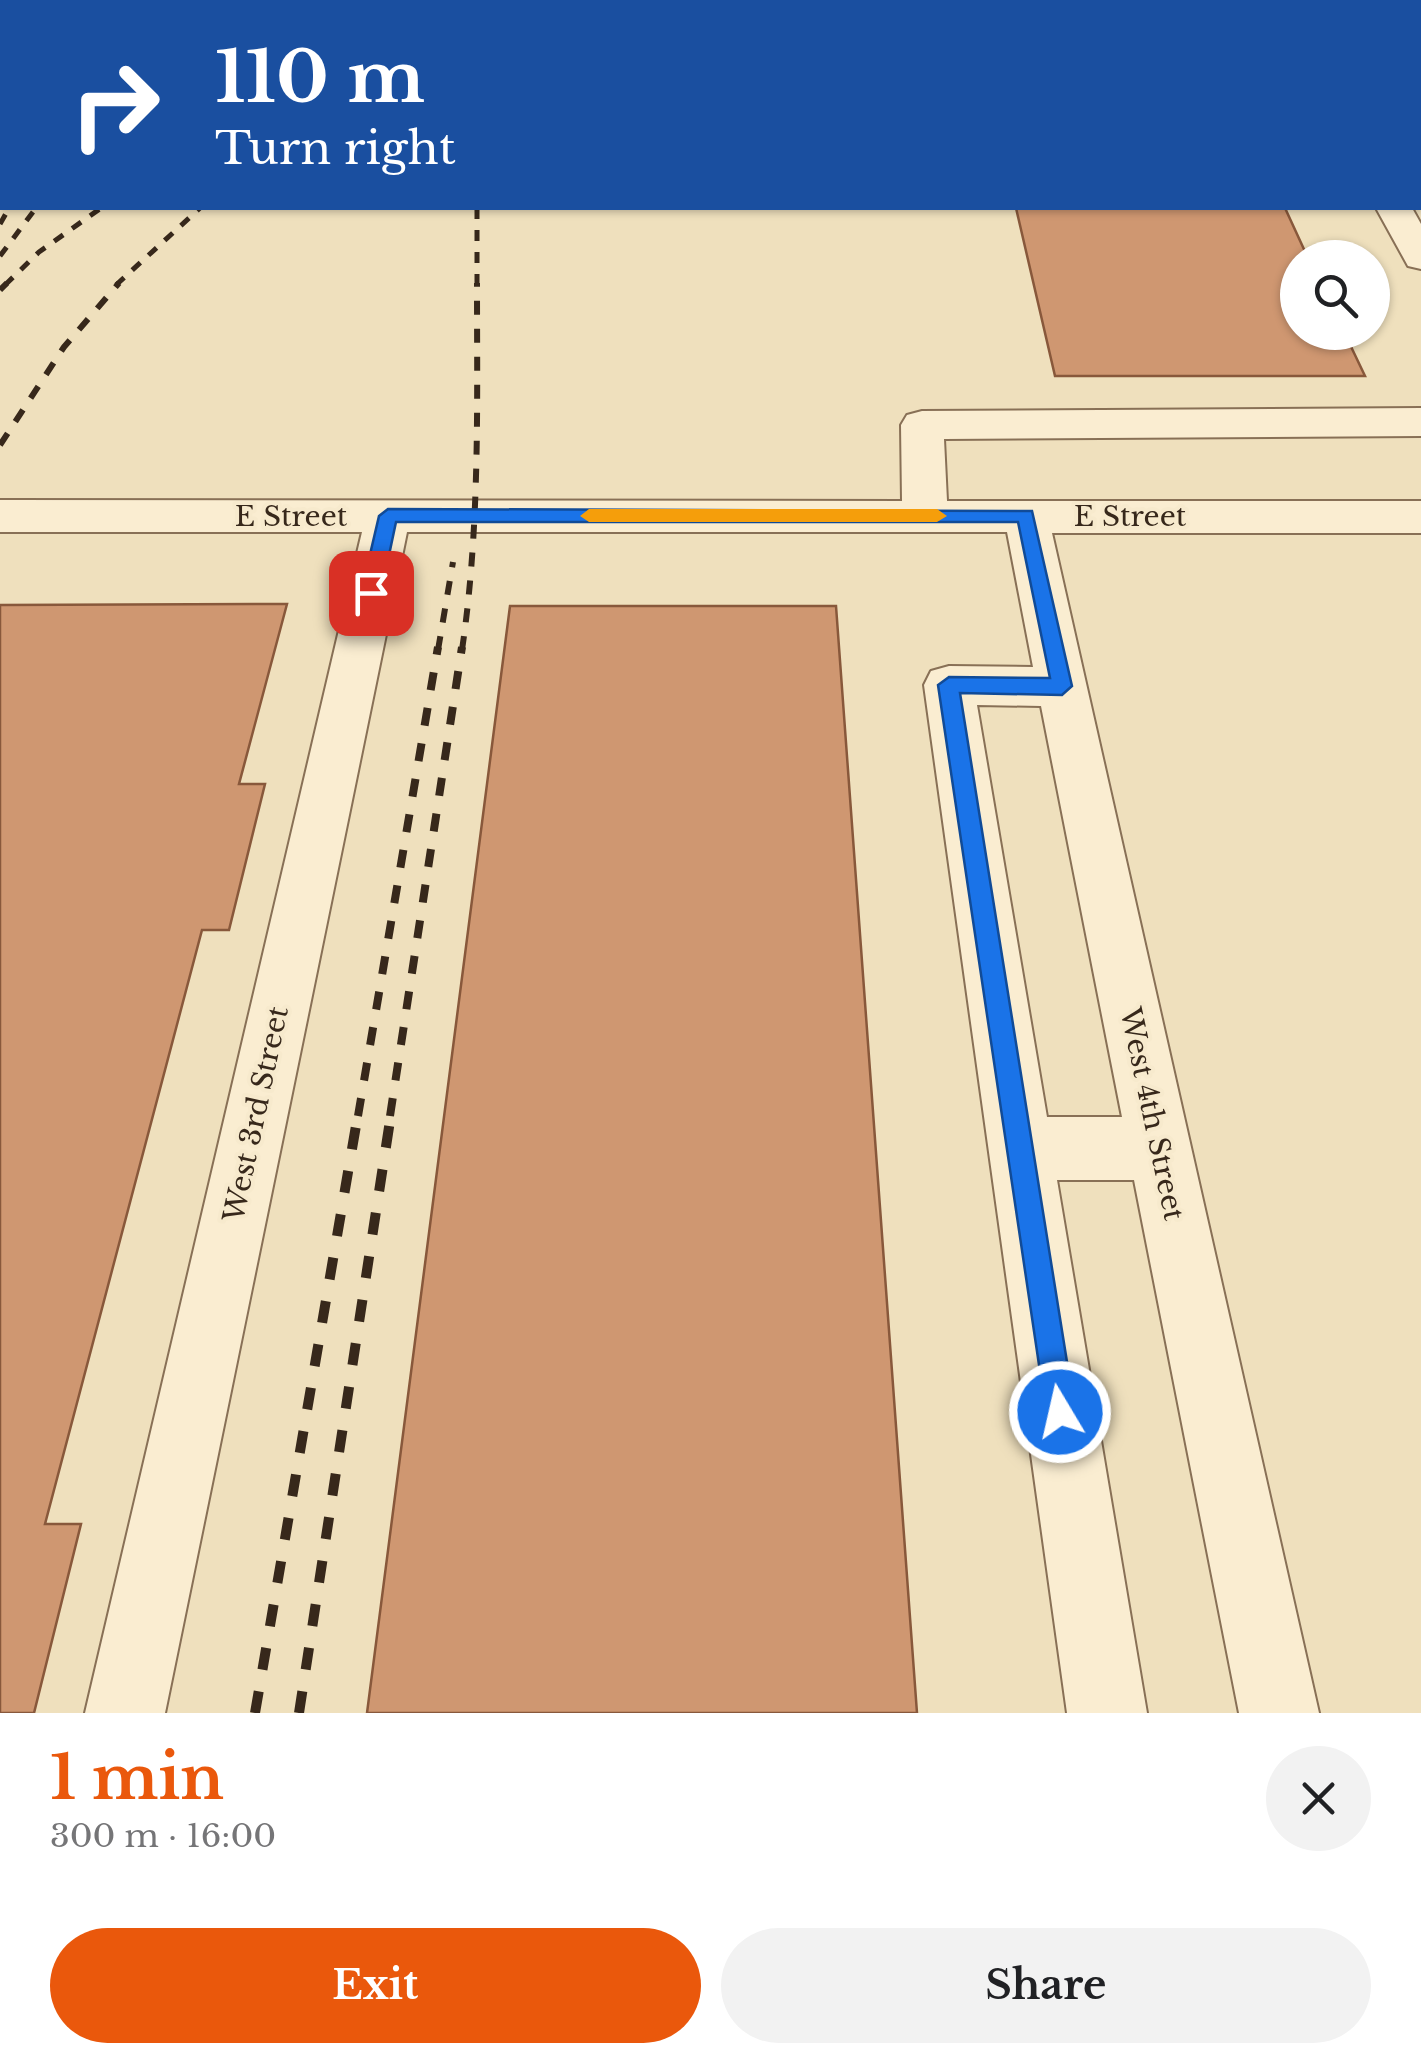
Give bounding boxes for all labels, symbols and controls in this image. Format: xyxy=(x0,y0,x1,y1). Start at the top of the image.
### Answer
text: 110 m xyxy=(215,34,425,121)
icon: right xyxy=(50,40,180,170)
text: Turn right xyxy=(215,120,456,176)
map controls xyxy=(1280,240,1390,350)
button: search xyxy=(1280,240,1390,350)
street label: E Street xyxy=(235,499,348,534)
street label: E Street xyxy=(1074,499,1187,534)
pin xyxy=(329,551,414,636)
icon: arrive xyxy=(344,566,399,621)
street label: West 3rd Street xyxy=(216,1003,296,1226)
street label: West 4th Street xyxy=(1112,1003,1192,1224)
position arrow xyxy=(1008,1360,1112,1464)
text: 1 min xyxy=(50,1741,224,1815)
button: close xyxy=(1266,1746,1371,1851)
text: 300 m · 16:00 xyxy=(50,1816,276,1856)
button: Exit xyxy=(50,1928,701,2043)
button: Share xyxy=(721,1928,1371,2043)

